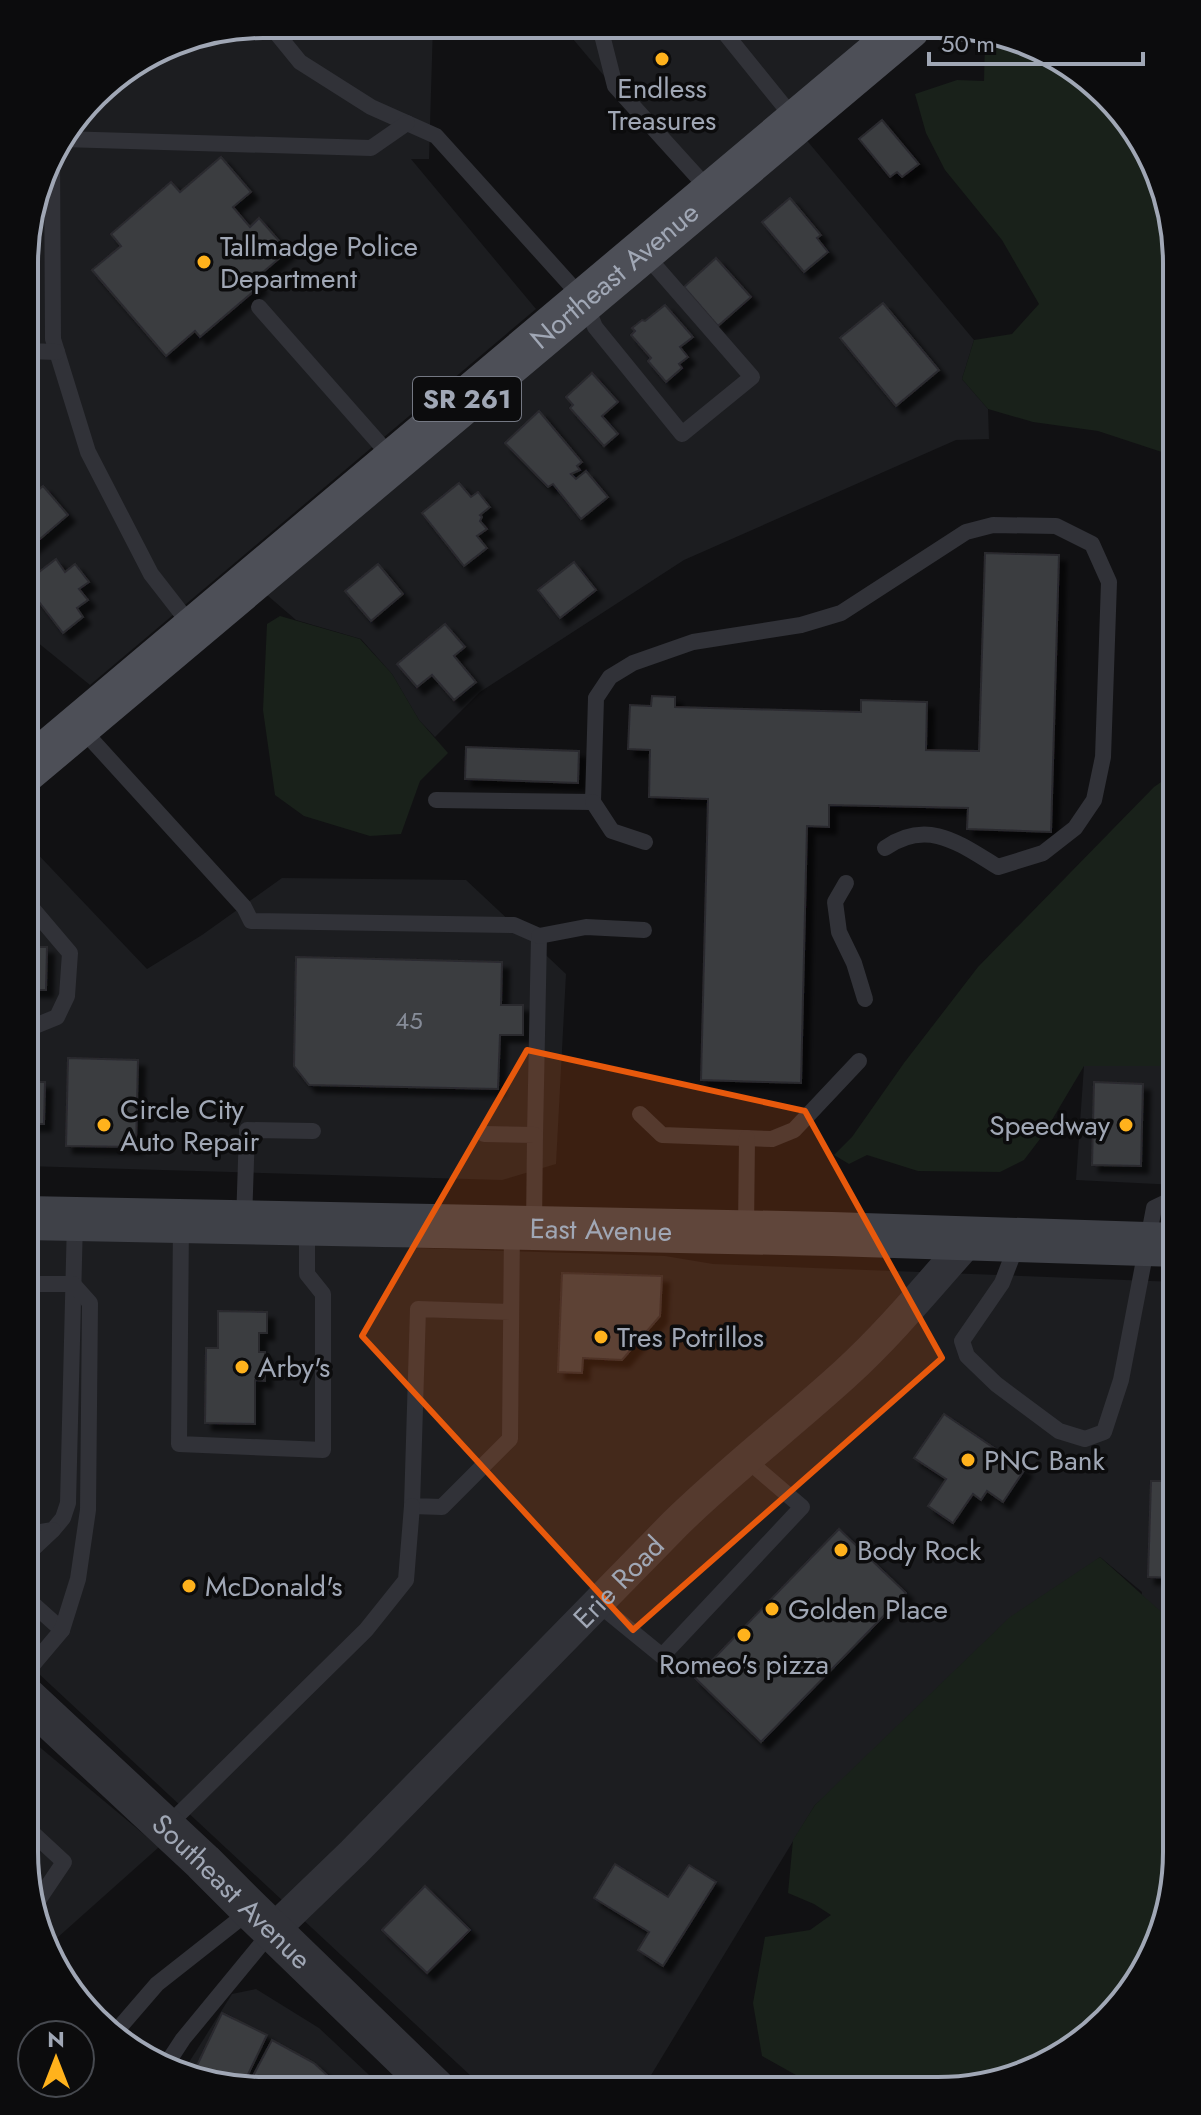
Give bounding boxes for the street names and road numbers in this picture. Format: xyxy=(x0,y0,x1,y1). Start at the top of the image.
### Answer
street label: Northeast Avenue xyxy=(521,192,708,358)
road number: SR 261 xyxy=(413,377,521,421)
street label: East Avenue xyxy=(529,1208,673,1251)
street label: Erie Road xyxy=(563,1526,674,1637)
street label: Southeast Avenue xyxy=(143,1804,321,1979)

